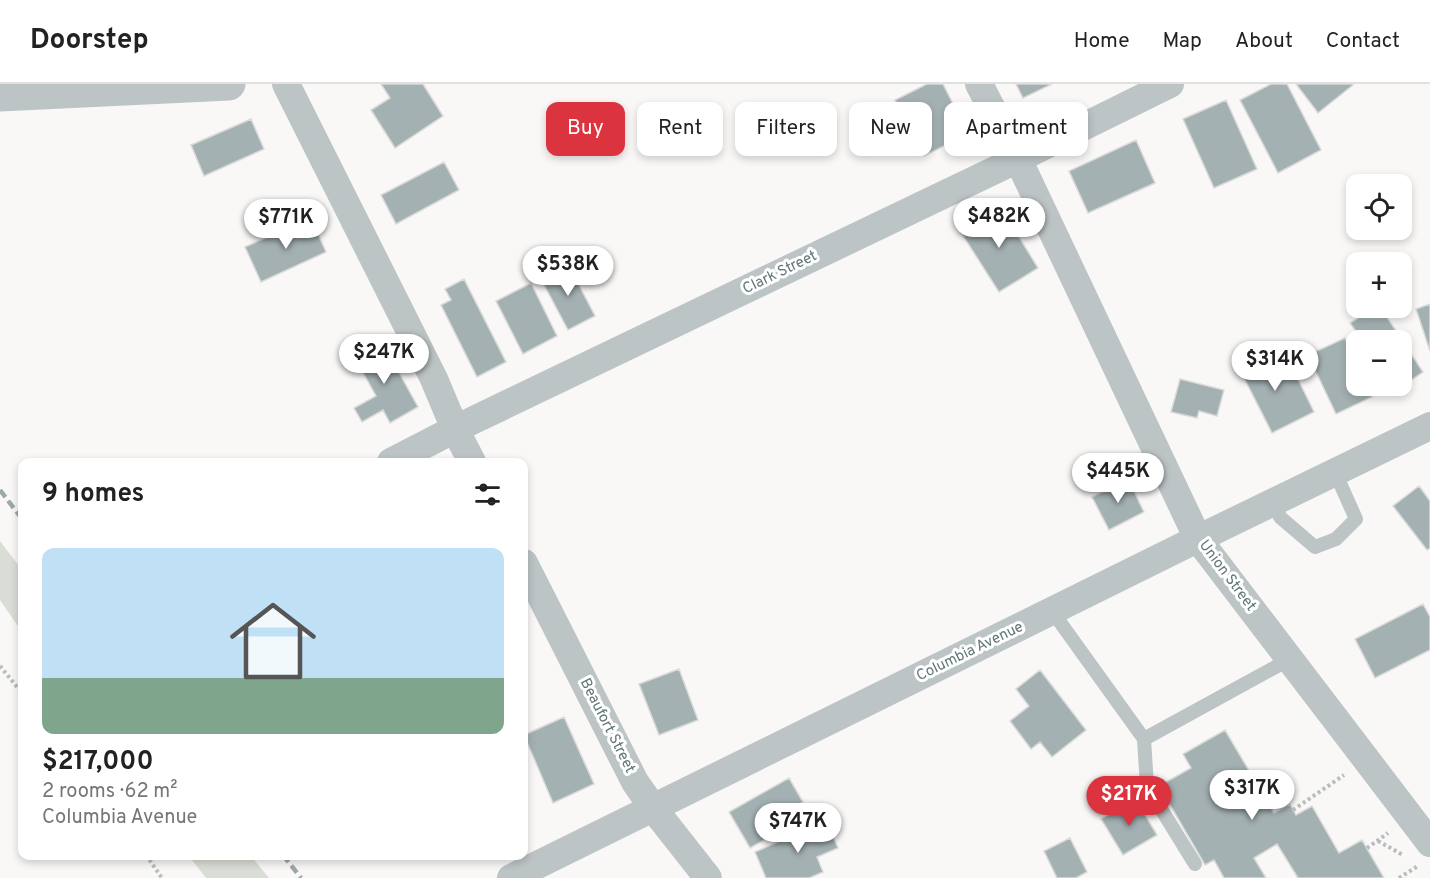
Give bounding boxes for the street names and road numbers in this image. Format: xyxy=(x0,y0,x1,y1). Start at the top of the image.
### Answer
street label: Clark Street xyxy=(740,247,820,299)
street label: Union Street xyxy=(1194,537,1260,615)
street label: Columbia Avenue xyxy=(913,618,1027,686)
street label: Beaufort Street xyxy=(575,675,639,777)

